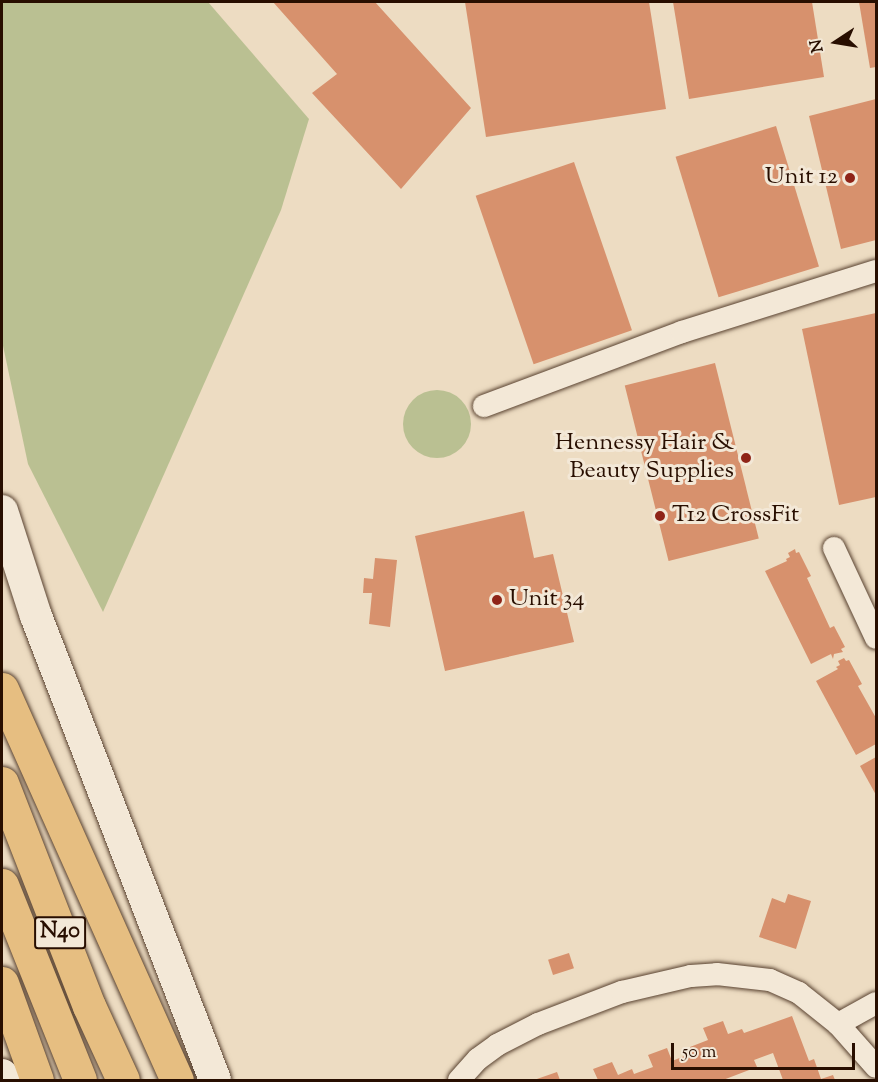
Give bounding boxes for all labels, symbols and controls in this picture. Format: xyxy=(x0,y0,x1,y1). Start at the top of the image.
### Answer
north arrow xyxy=(806,12,866,72)
text: N xyxy=(805,37,830,54)
place label: Unit 12 xyxy=(765,164,838,192)
marker: Unit 12 xyxy=(843,171,857,185)
place label: Hennessy Hair & Beauty Supplies xyxy=(555,430,734,486)
marker: Hennessy Hair & Beauty Supplies xyxy=(739,451,753,465)
place label: T12 CrossFit xyxy=(672,502,799,530)
marker: T12 CrossFit xyxy=(653,509,667,523)
place label: Unit 34 xyxy=(509,586,585,614)
marker: Unit 34 xyxy=(490,593,504,607)
road number: N40 xyxy=(33,914,87,952)
scale bar xyxy=(674,1031,858,1069)
text: 50 m xyxy=(682,1040,716,1066)

